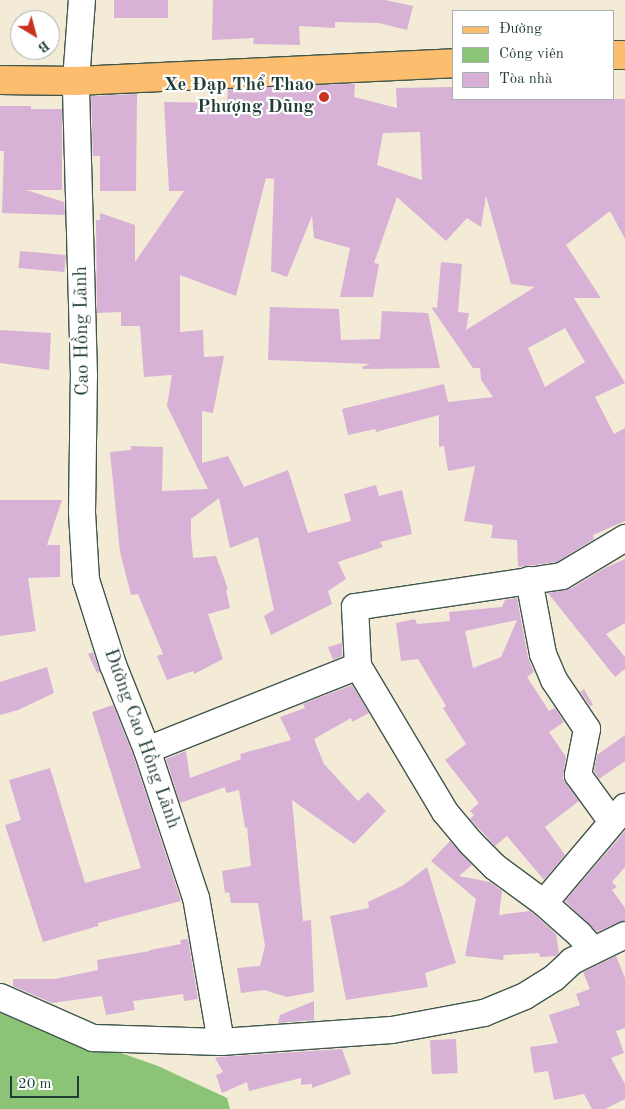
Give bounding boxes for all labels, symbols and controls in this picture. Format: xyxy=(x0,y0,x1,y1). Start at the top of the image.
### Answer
north arrow xyxy=(10,10,60,60)
legend xyxy=(452,10,615,100)
text: Đường xyxy=(499,22,542,37)
text: B xyxy=(35,38,52,55)
text: Công viên xyxy=(499,47,564,62)
text: Tòa nhà xyxy=(499,72,552,87)
place label: Xe Đạp Thể Thao Phượng Dũng xyxy=(164,75,314,119)
marker: Xe Đạp Thể Thao Phượng Dũng xyxy=(318,91,330,103)
street label: Cao Hồng Lãnh xyxy=(70,266,96,396)
street label: Đường Cao Hồng Lãnh xyxy=(98,646,184,832)
scale bar xyxy=(12,1066,81,1098)
text: 20 m xyxy=(18,1077,52,1092)

